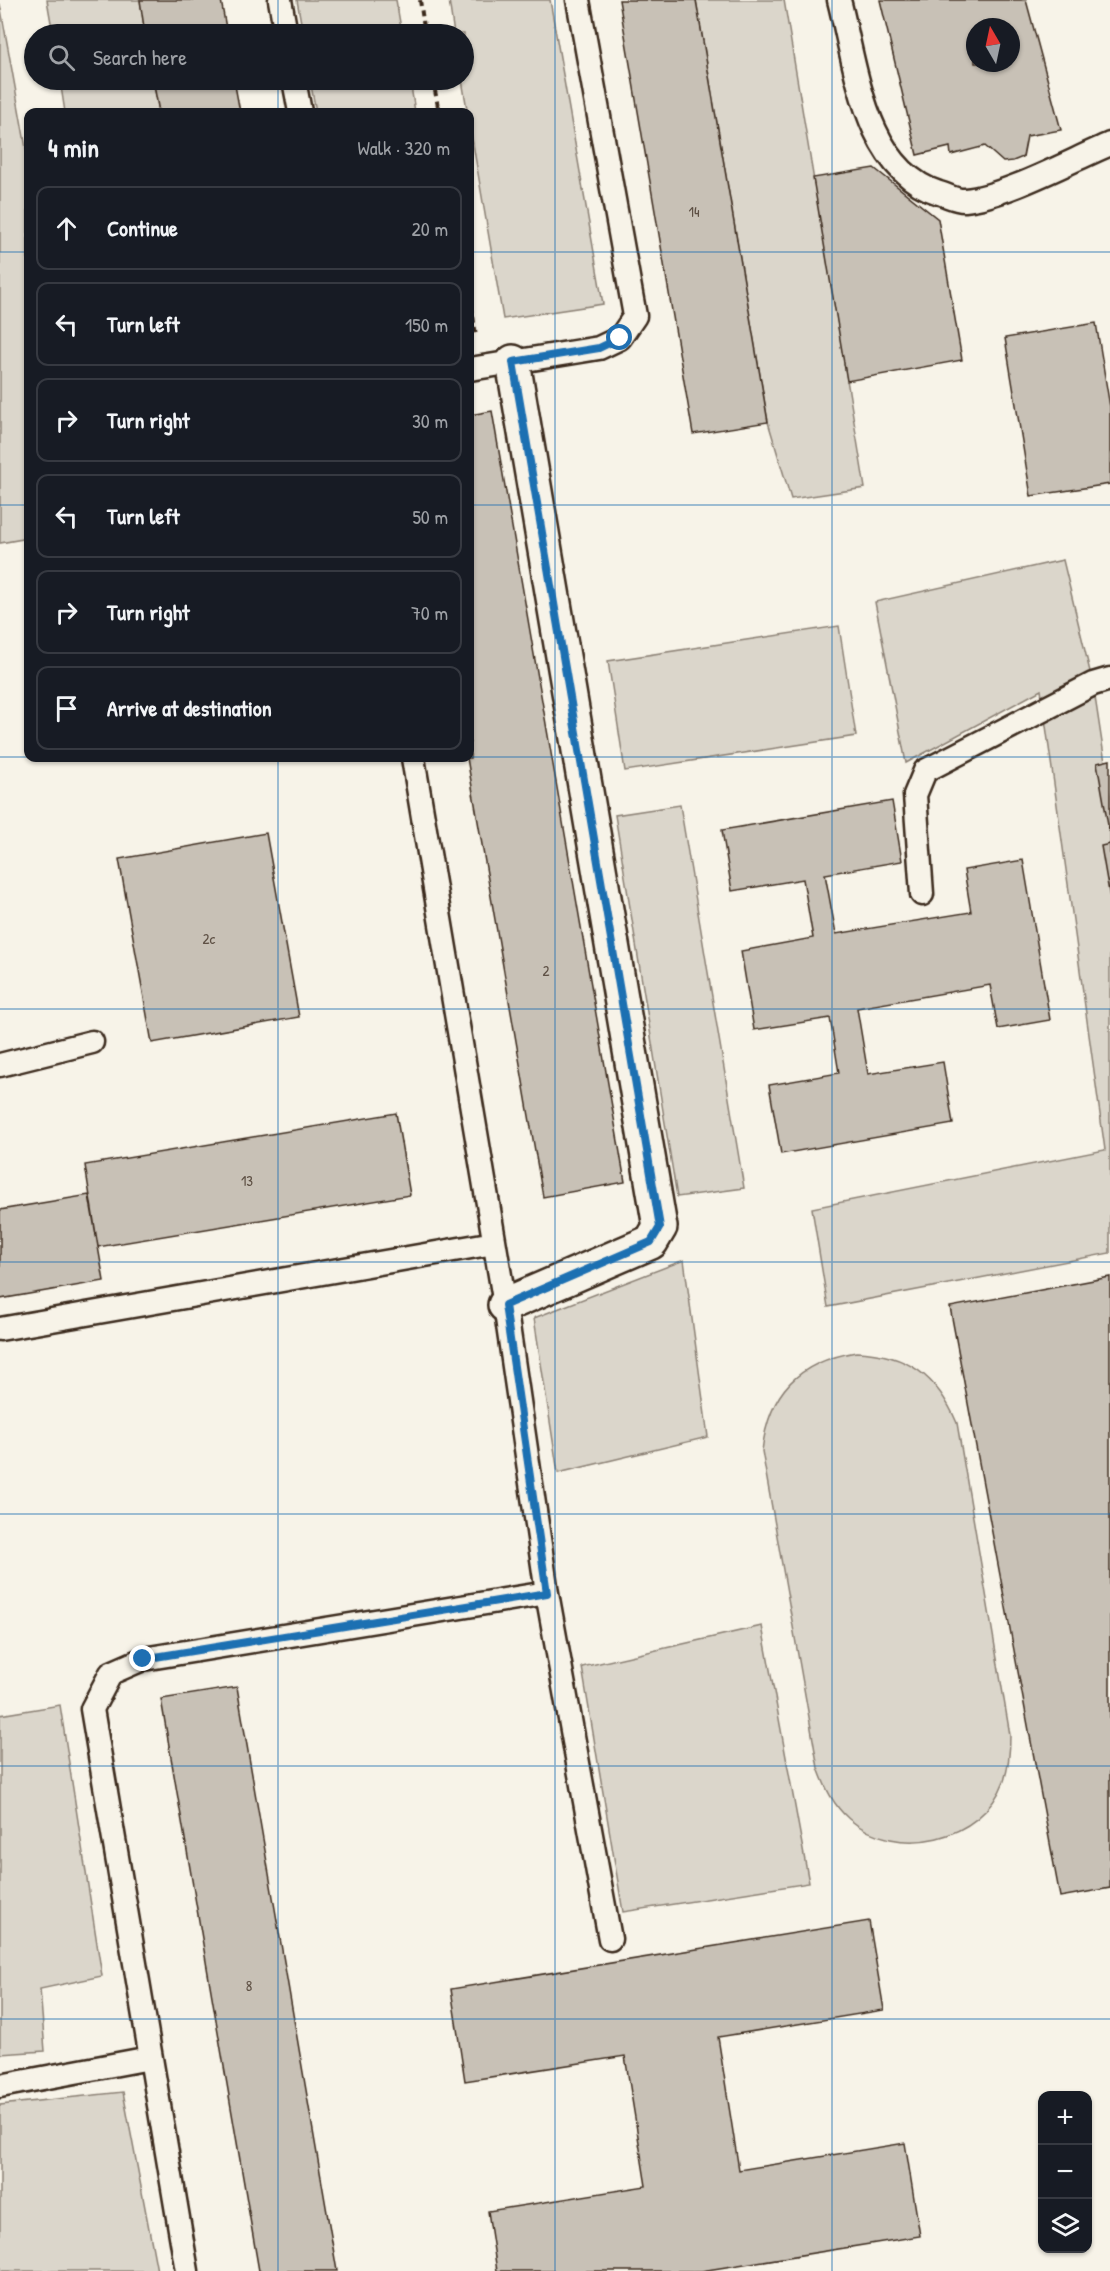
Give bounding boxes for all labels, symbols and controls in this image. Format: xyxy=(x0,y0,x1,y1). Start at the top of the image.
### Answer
north arrow xyxy=(966,18,1020,72)
search box xyxy=(24,24,474,90)
icon: search xyxy=(45,41,78,74)
text: Search here xyxy=(93,42,187,72)
text: 4 min xyxy=(48,130,99,165)
text: Walk · 320 m xyxy=(358,134,450,161)
house number: 14 xyxy=(688,201,700,222)
icon: ahead xyxy=(50,212,83,245)
text: Continue xyxy=(107,213,178,243)
text: 20 m xyxy=(411,215,448,242)
icon: left xyxy=(50,308,83,341)
text: Turn left xyxy=(107,309,180,339)
text: 150 m xyxy=(405,311,448,338)
route start xyxy=(606,324,632,350)
icon: right xyxy=(50,404,83,437)
text: Turn right xyxy=(107,405,190,435)
text: 30 m xyxy=(412,407,448,434)
icon: left xyxy=(50,500,83,533)
text: Turn left xyxy=(107,501,180,531)
text: 50 m xyxy=(412,503,448,530)
icon: right xyxy=(50,596,83,629)
text: Turn right xyxy=(107,597,190,627)
text: 70 m xyxy=(411,599,448,626)
icon: arrive xyxy=(50,692,83,725)
text: Arrive at destination xyxy=(107,693,272,723)
house number: 2c xyxy=(203,928,216,949)
house number: 2 xyxy=(542,960,550,981)
house number: 13 xyxy=(241,1170,253,1191)
route end xyxy=(129,1645,155,1671)
house number: 8 xyxy=(246,1975,252,1996)
map controls xyxy=(1038,2091,1092,2253)
button: + xyxy=(1038,2091,1092,2145)
button: − xyxy=(1038,2145,1092,2199)
button: layers xyxy=(1038,2199,1092,2253)

